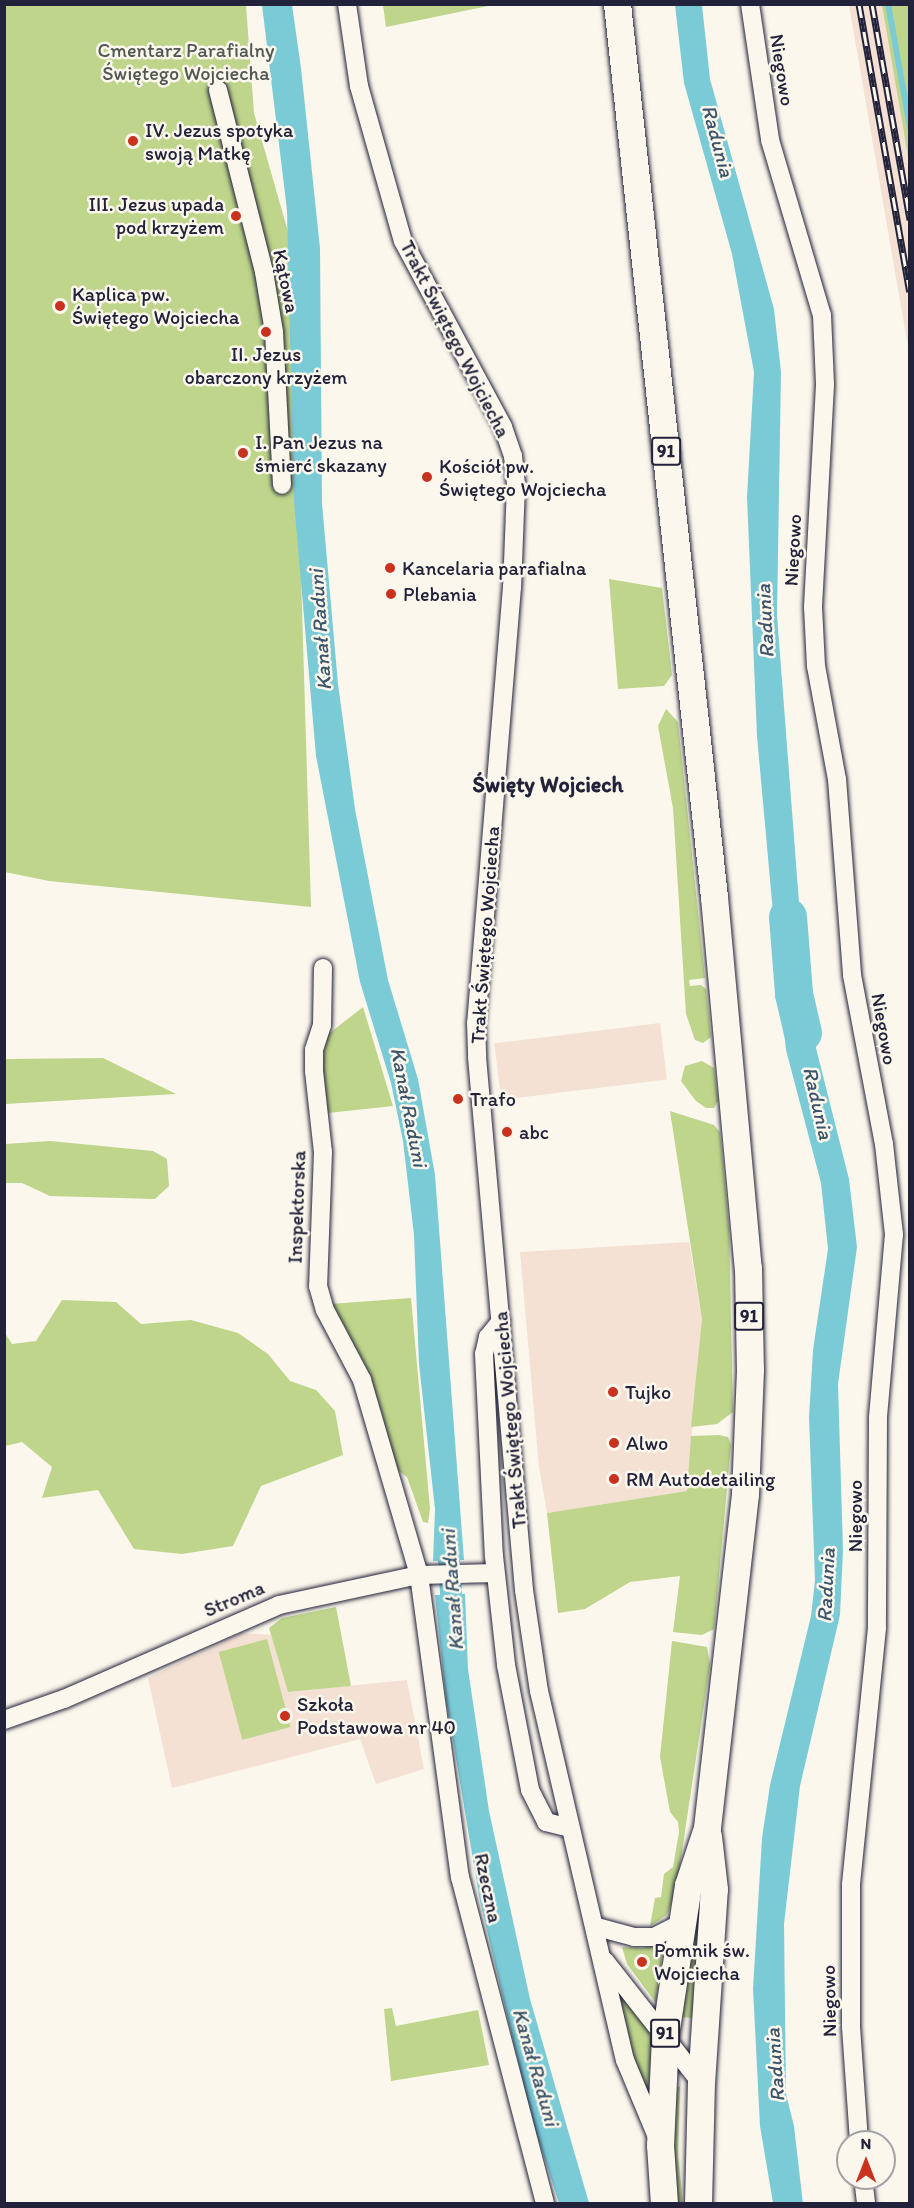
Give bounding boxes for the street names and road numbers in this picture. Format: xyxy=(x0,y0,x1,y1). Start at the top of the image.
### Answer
street label: Niegowo xyxy=(764,32,800,108)
street label: Trakt Świętego Wojciecha xyxy=(395,237,515,441)
street label: Kątowa xyxy=(268,247,304,315)
road number: 91 xyxy=(651,436,681,466)
street label: Niegowo xyxy=(779,513,807,587)
street label: Trakt Świętego Wojciecha xyxy=(465,826,505,1044)
street label: Niegowo xyxy=(866,991,902,1067)
street label: Inspektorska xyxy=(283,1150,311,1264)
road number: 91 xyxy=(734,1301,764,1331)
street label: Trakt Świętego Wojciecha xyxy=(489,1310,531,1530)
street label: Niegowo xyxy=(843,1480,867,1552)
street label: Stroma xyxy=(200,1576,268,1622)
street label: Rzeczna xyxy=(469,1851,507,1925)
street label: Niegowo xyxy=(816,1965,842,2037)
road number: 91 xyxy=(650,2018,680,2048)

